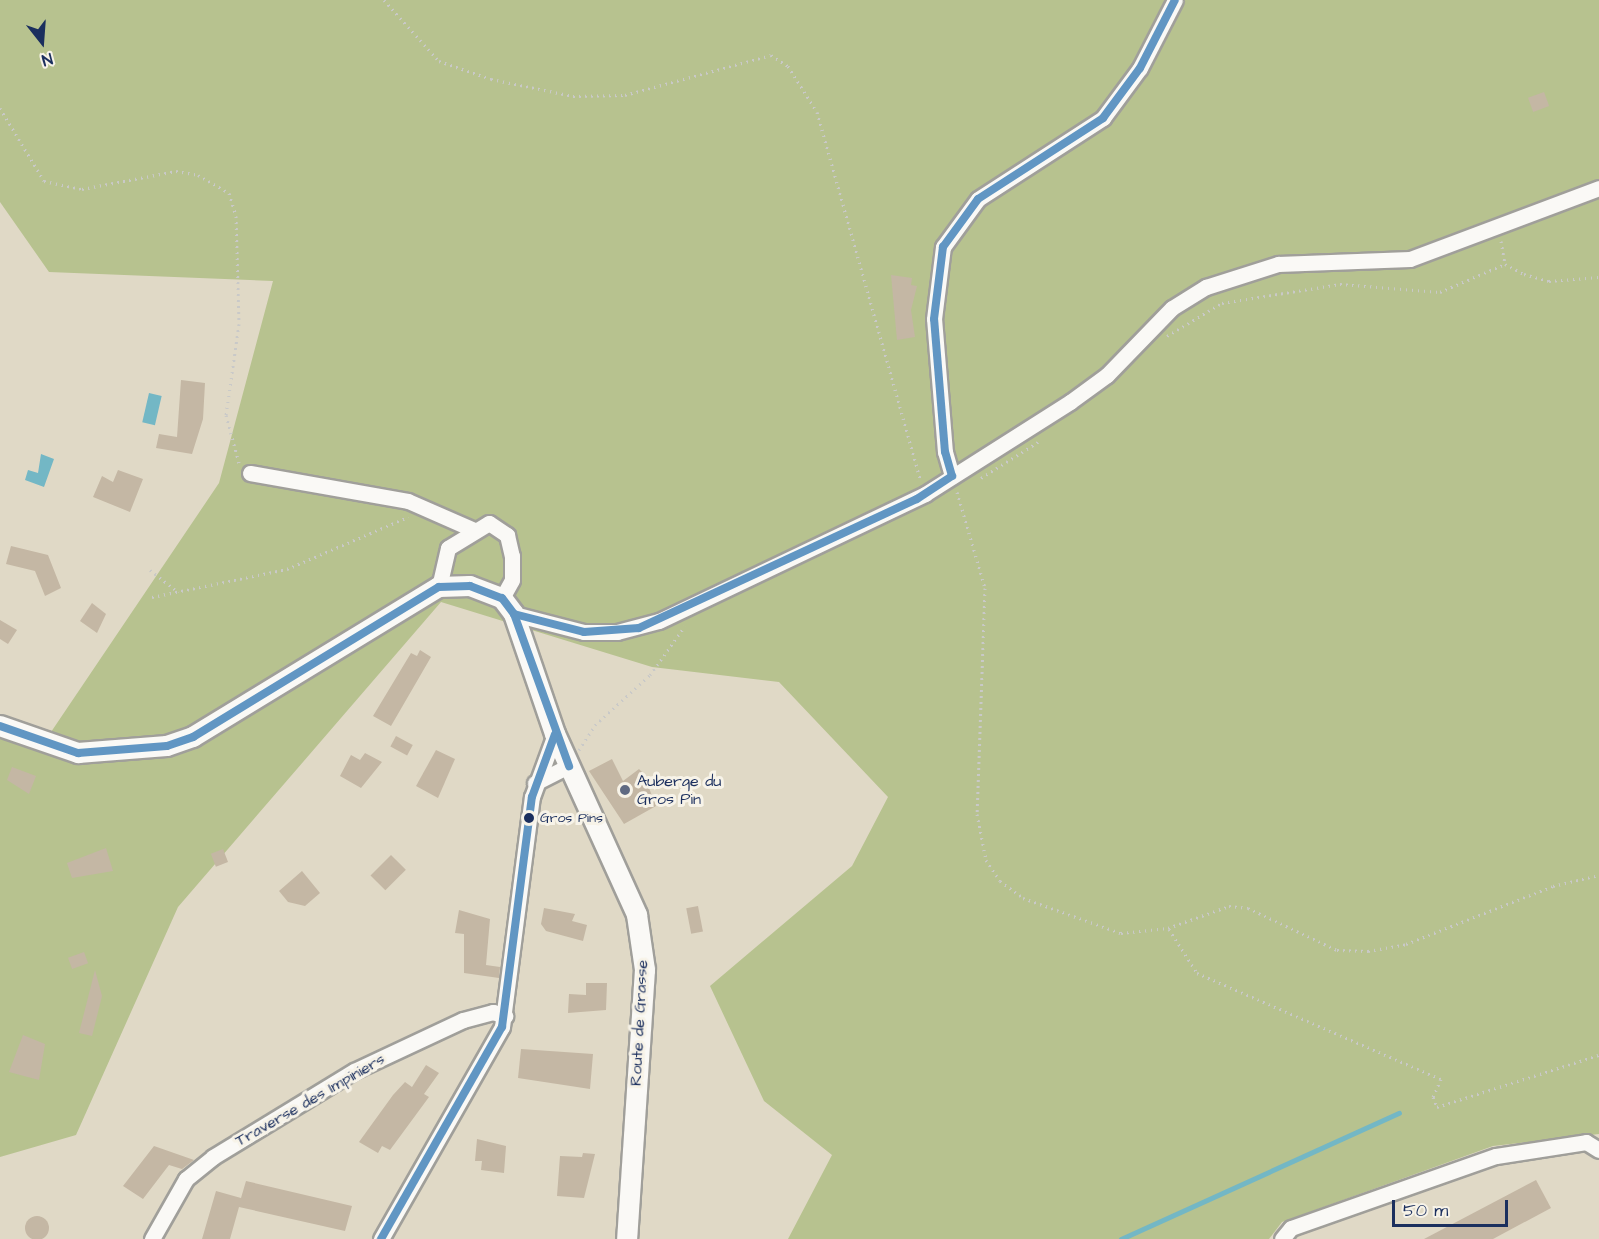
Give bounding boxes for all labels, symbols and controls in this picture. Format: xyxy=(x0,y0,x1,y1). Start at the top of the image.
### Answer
north arrow xyxy=(12,12,72,72)
text: N xyxy=(39,47,55,71)
place label: Auberge du Gros Pin xyxy=(637,771,721,809)
marker: Auberge du Gros Pin xyxy=(618,783,632,797)
place label: Gros Pins xyxy=(540,810,603,826)
marker: Gros Pins xyxy=(523,812,535,824)
street label: Route de Grasse xyxy=(626,960,652,1086)
street label: Traverse des Impiniers xyxy=(232,1049,388,1151)
scale bar xyxy=(1395,1188,1510,1226)
text: 50 m xyxy=(1403,1198,1448,1223)

